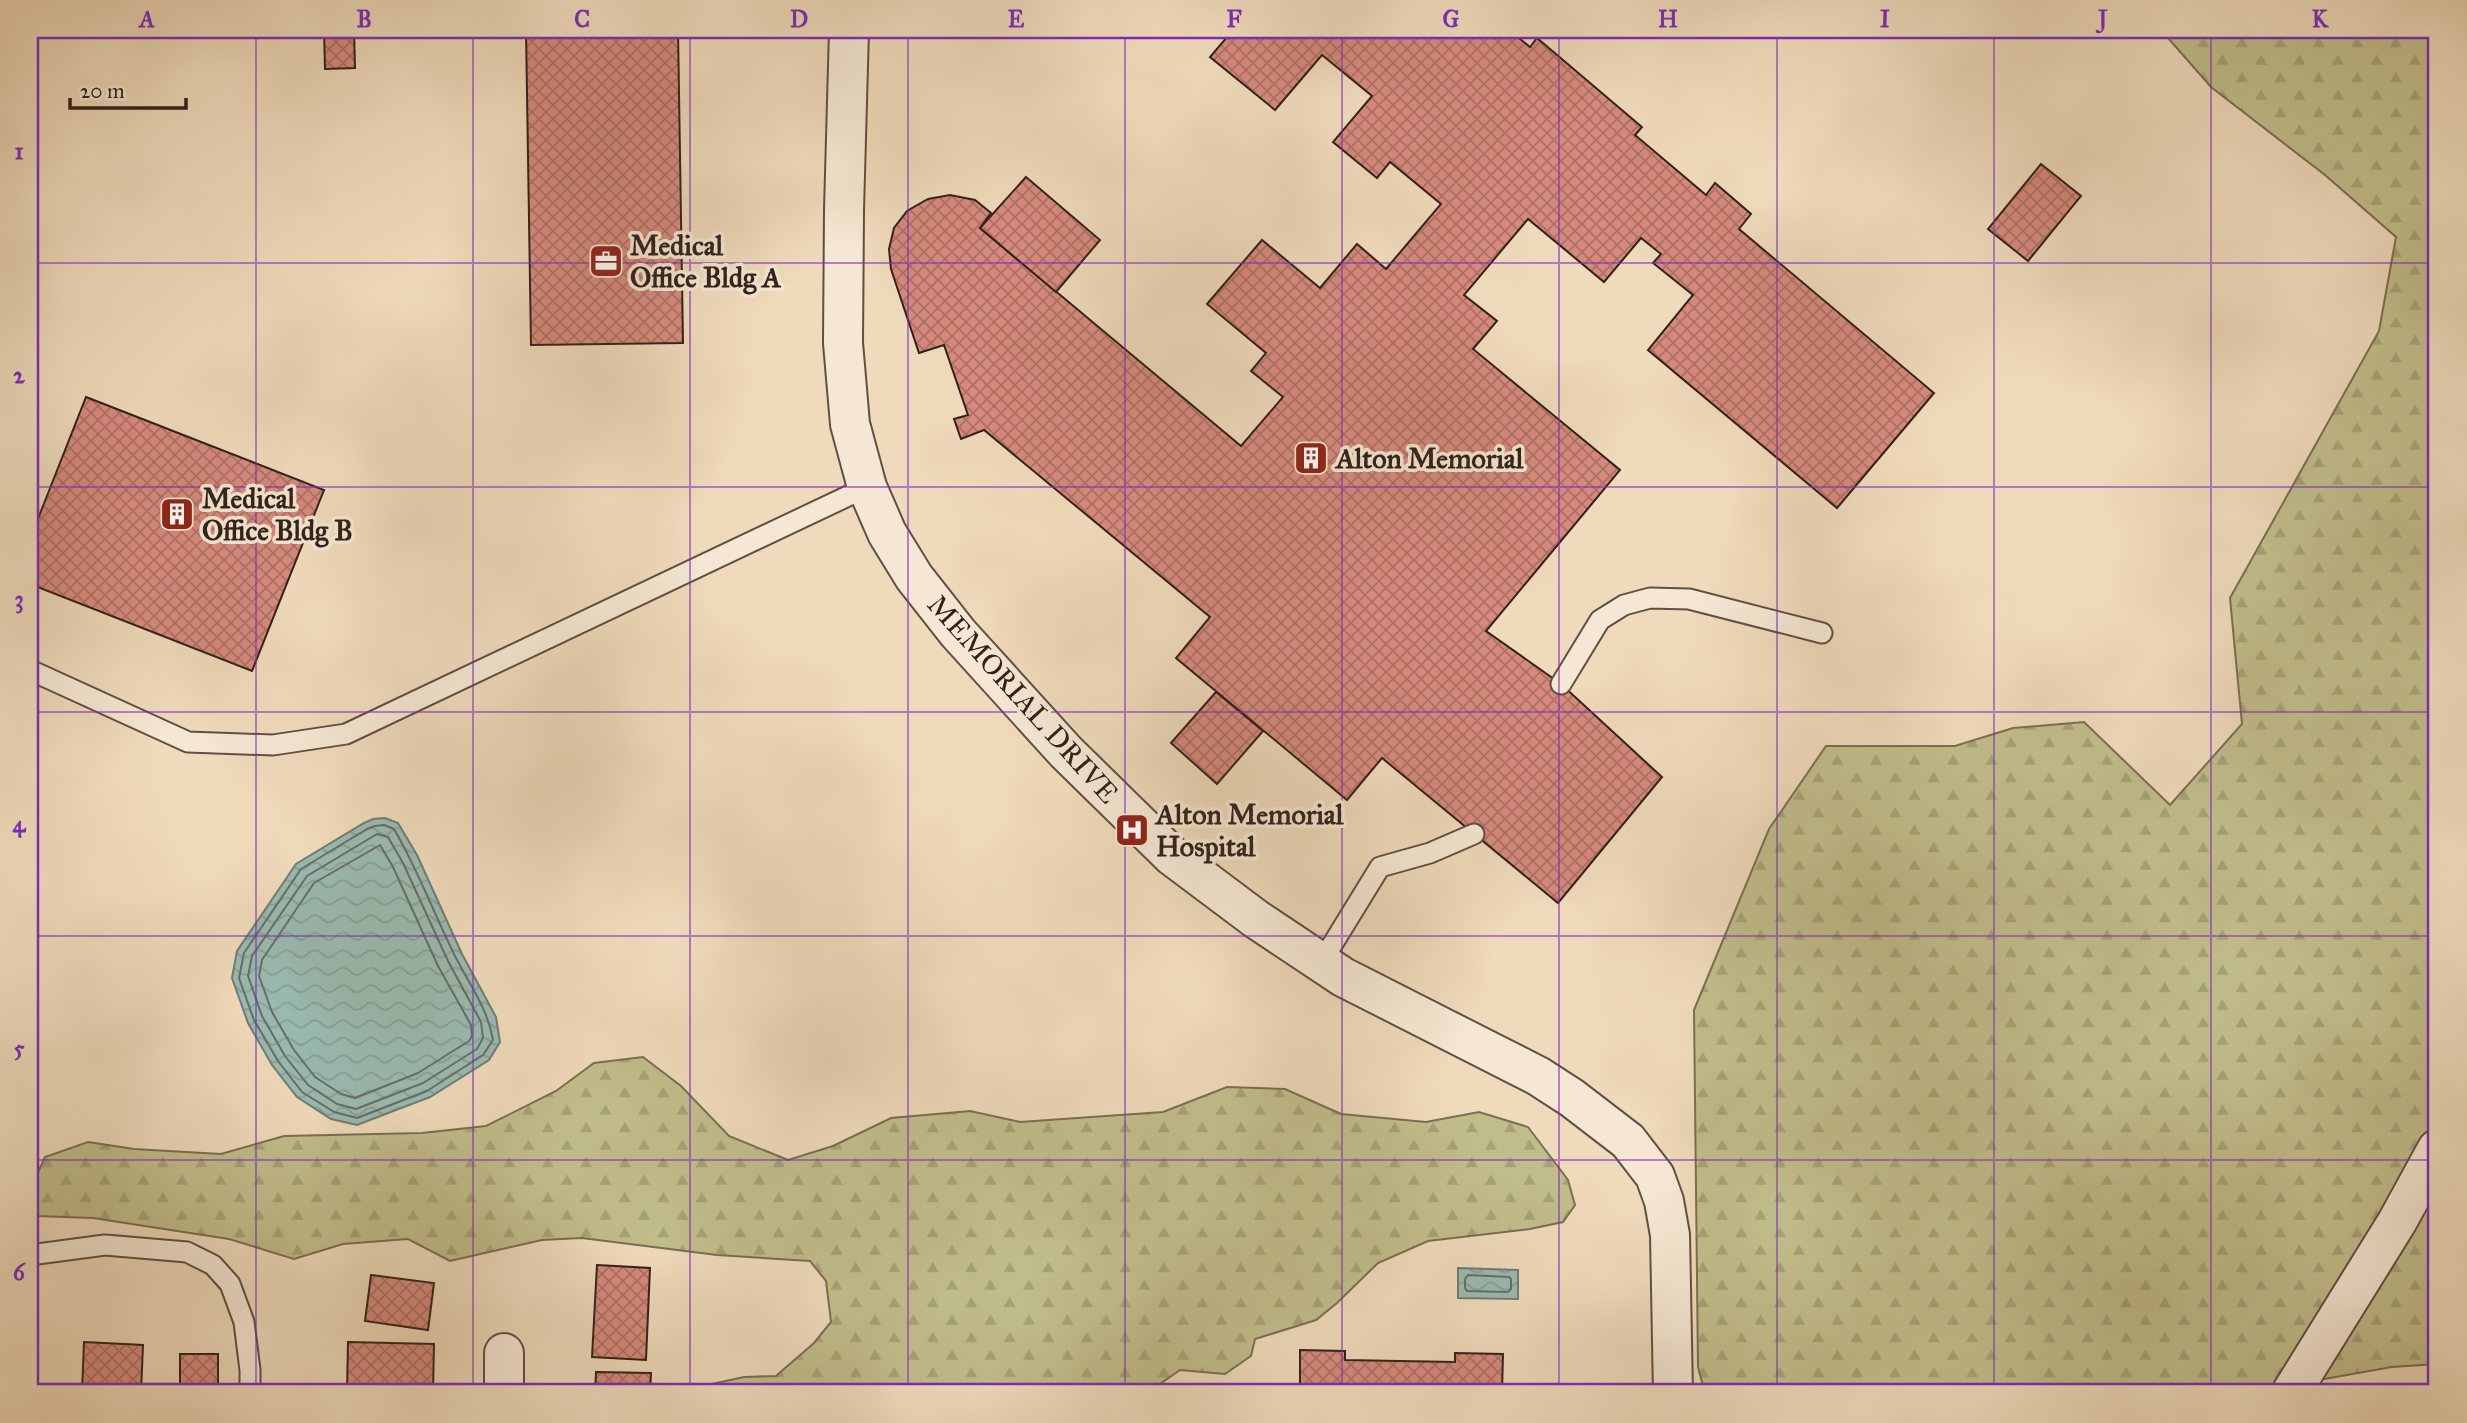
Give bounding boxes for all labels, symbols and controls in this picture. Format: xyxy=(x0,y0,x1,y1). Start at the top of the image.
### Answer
text: A xyxy=(137,5,155,33)
text: B xyxy=(356,5,372,33)
text: C xyxy=(574,5,590,33)
text: D xyxy=(790,5,808,33)
text: E xyxy=(1008,5,1025,33)
text: F xyxy=(1226,5,1242,33)
text: G xyxy=(1443,5,1460,33)
text: H xyxy=(1658,5,1678,33)
text: I xyxy=(1880,5,1890,33)
text: J xyxy=(2095,5,2108,34)
text: K xyxy=(2312,5,2330,33)
scale bar xyxy=(70,66,186,110)
text: 20 m xyxy=(80,78,125,104)
text: 1 xyxy=(14,137,24,165)
place label: Medical Office Bldg A xyxy=(630,228,782,295)
office icon: Medical Office Bldg A xyxy=(587,242,625,280)
text: 2 xyxy=(13,361,25,389)
building icon: Alton Memorial xyxy=(1292,439,1330,477)
place label: Alton Memorial xyxy=(1334,441,1524,476)
place label: Medical Office Bldg B xyxy=(202,481,353,548)
building icon: Medical Office Bldg B xyxy=(158,495,196,533)
text: 3 xyxy=(14,585,24,614)
street label: MEMORIAL DRIVE xyxy=(920,587,1126,811)
place label: Alton Memorial Hospital xyxy=(1154,797,1344,864)
text: 4 xyxy=(13,810,27,838)
hospital icon: Alton Memorial Hospital xyxy=(1113,811,1151,849)
text: 5 xyxy=(14,1034,25,1062)
text: 6 xyxy=(13,1258,26,1286)

